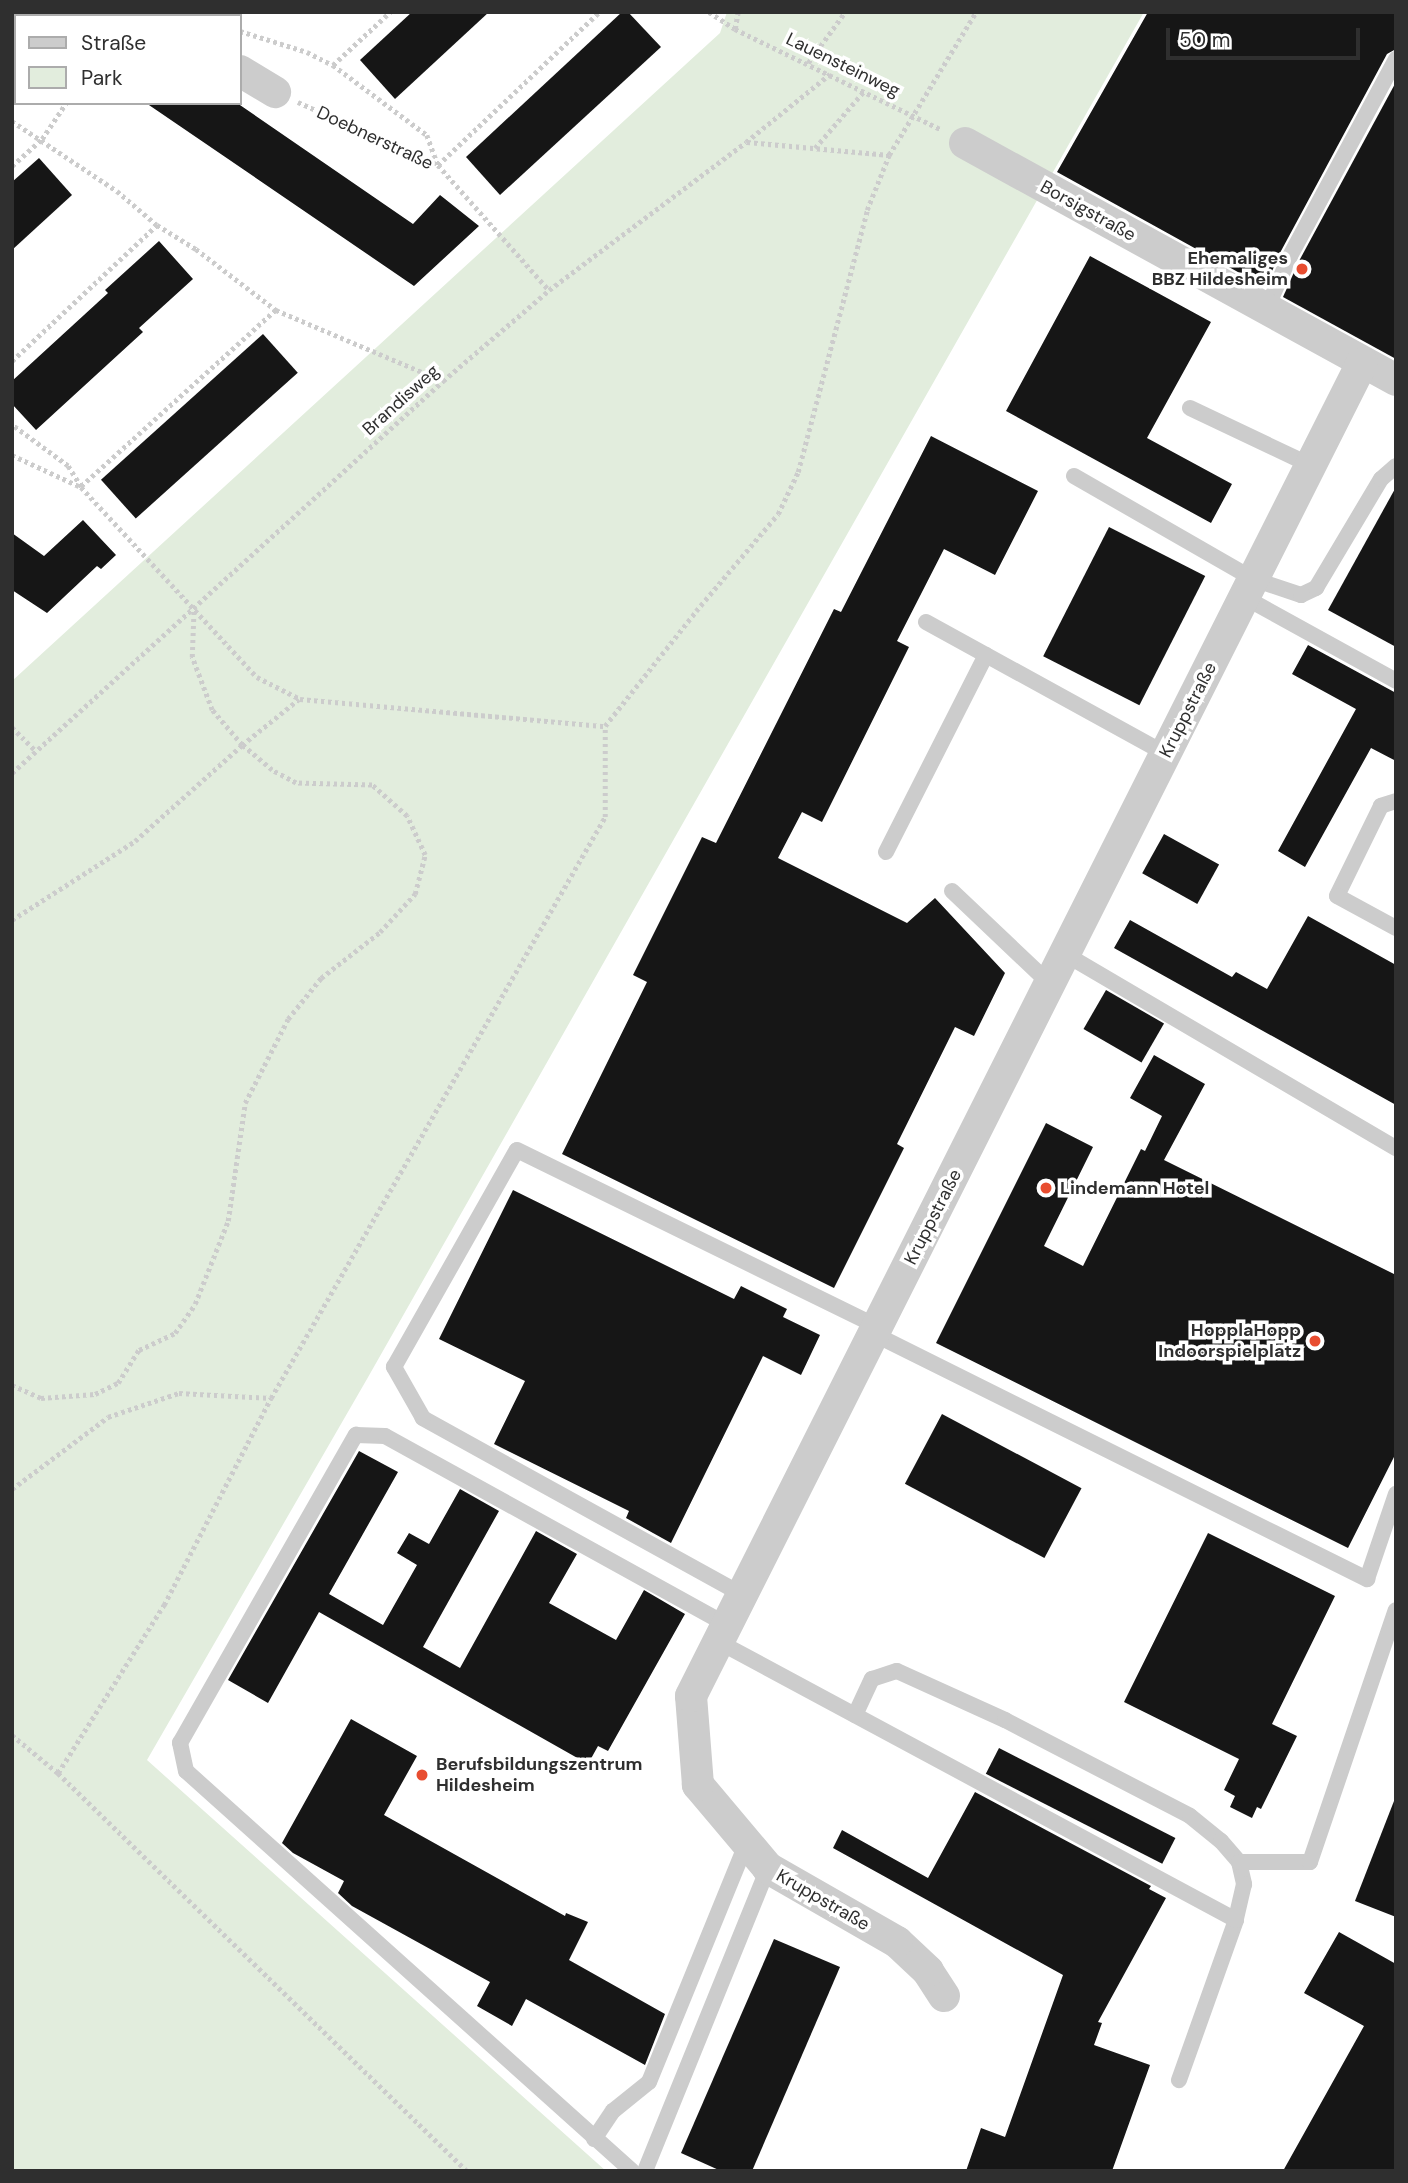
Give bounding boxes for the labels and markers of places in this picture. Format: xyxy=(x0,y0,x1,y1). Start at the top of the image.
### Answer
place label: Ehemaliges BBZ Hildesheim xyxy=(1152,248,1288,290)
marker: Ehemaliges BBZ Hildesheim xyxy=(1294,261,1310,277)
place label: Lindemann Hotel xyxy=(1060,1177,1209,1199)
marker: Lindemann Hotel xyxy=(1038,1180,1054,1196)
place label: HopplaHopp Indoorspielplatz xyxy=(1158,1320,1301,1362)
marker: HopplaHopp Indoorspielplatz xyxy=(1307,1333,1323,1349)
place label: Berufsbildungszentrum Hildesheim xyxy=(436,1754,642,1796)
marker: Berufsbildungszentrum Hildesheim xyxy=(414,1767,430,1783)

